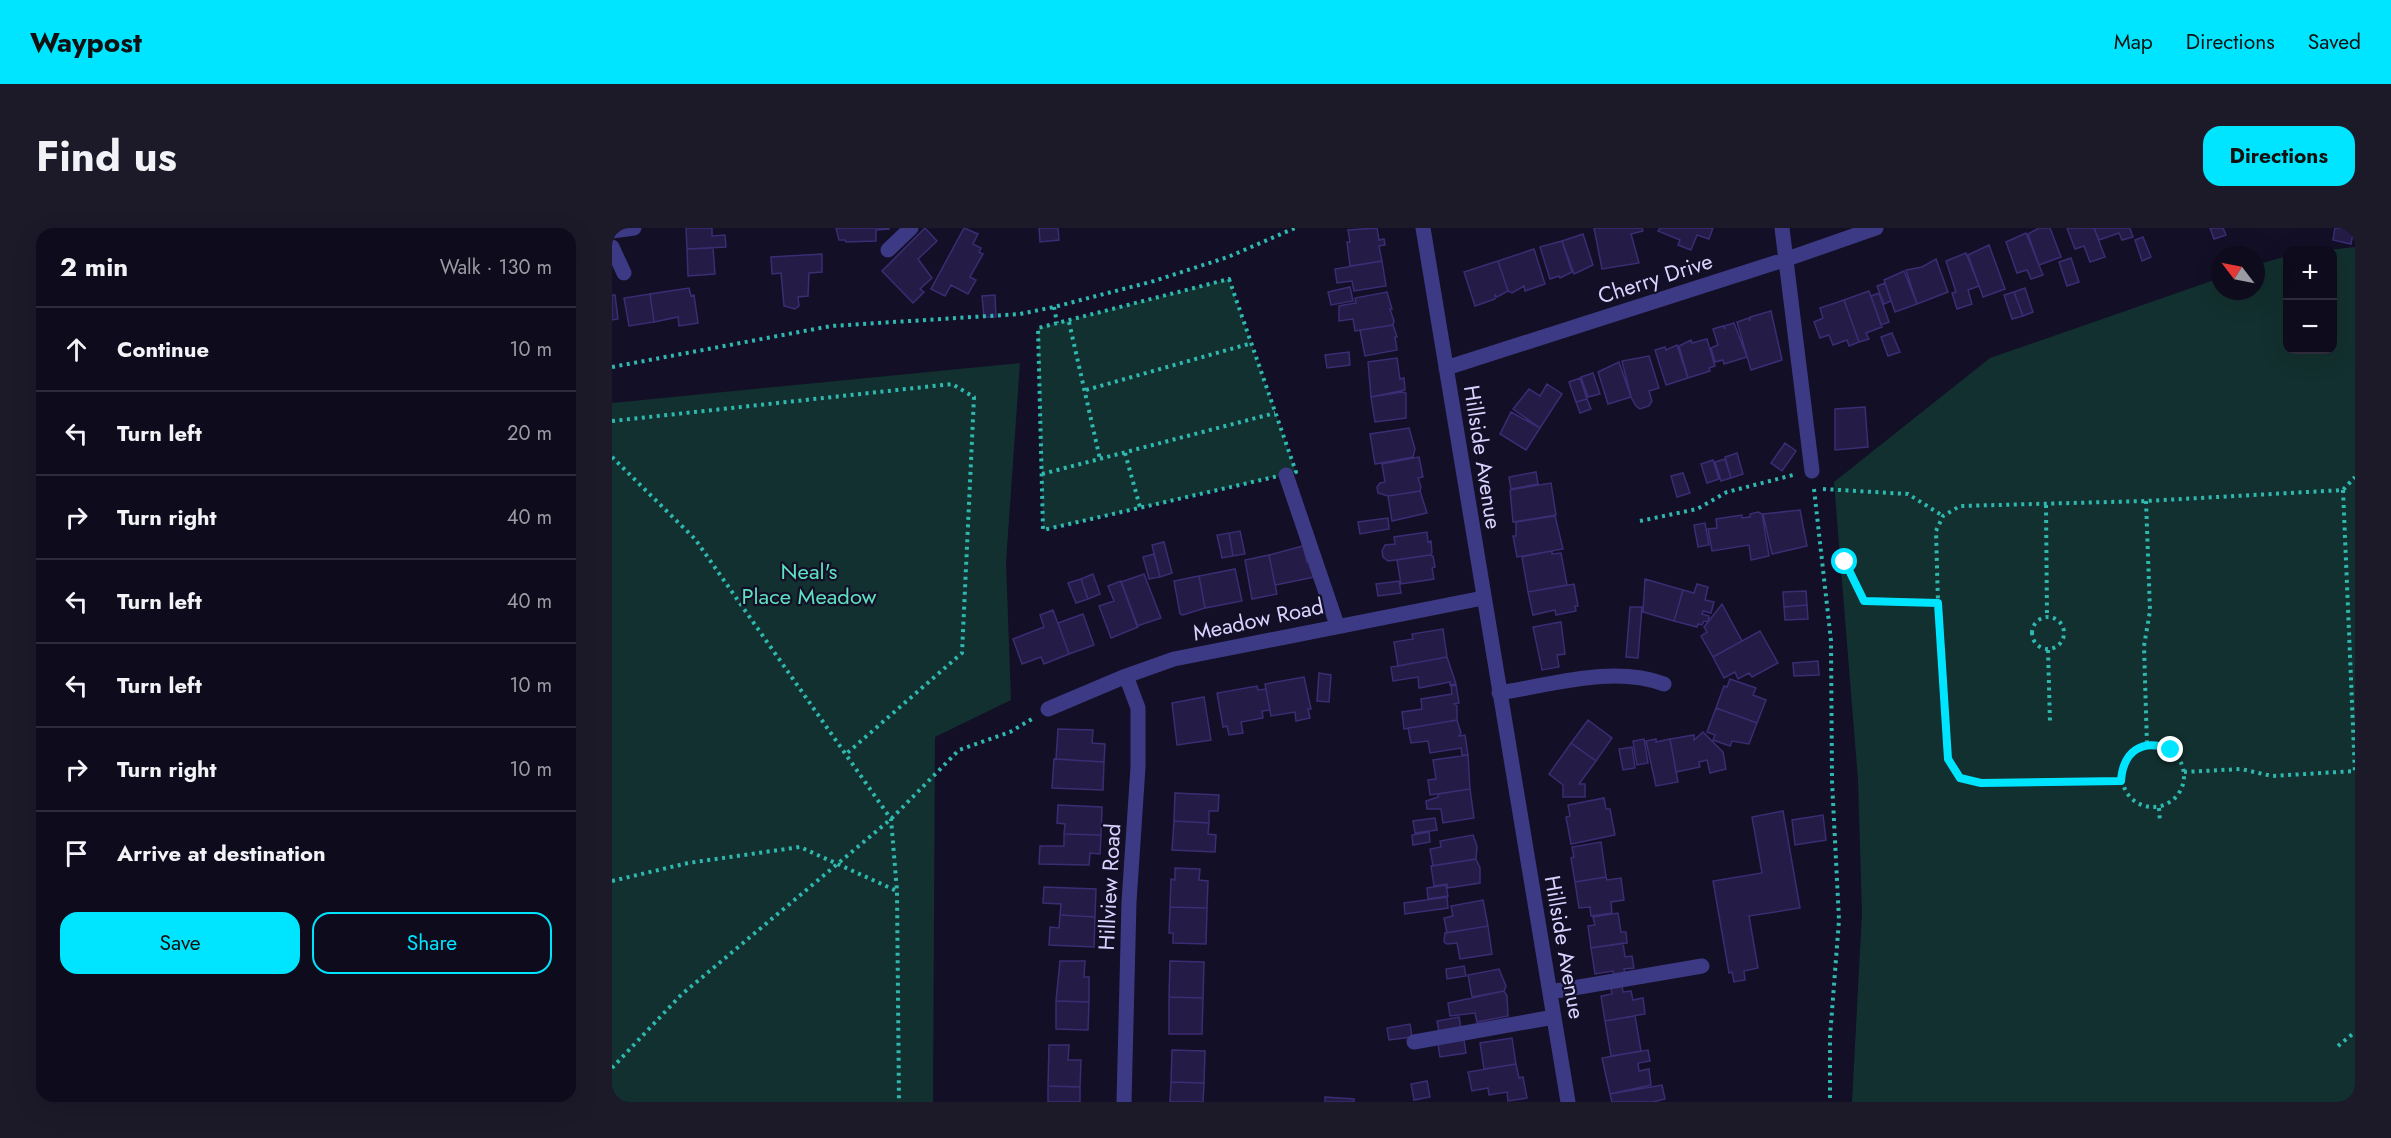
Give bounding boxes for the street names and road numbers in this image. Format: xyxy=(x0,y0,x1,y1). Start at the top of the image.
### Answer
street label: Cherry Drive xyxy=(1594,244,1716,312)
street label: Hillside Avenue xyxy=(1456,383,1510,531)
street label: Meadow Road xyxy=(1190,590,1326,648)
street label: Hillview Road xyxy=(1090,823,1128,951)
street label: Hillside Avenue xyxy=(1537,873,1593,1021)

